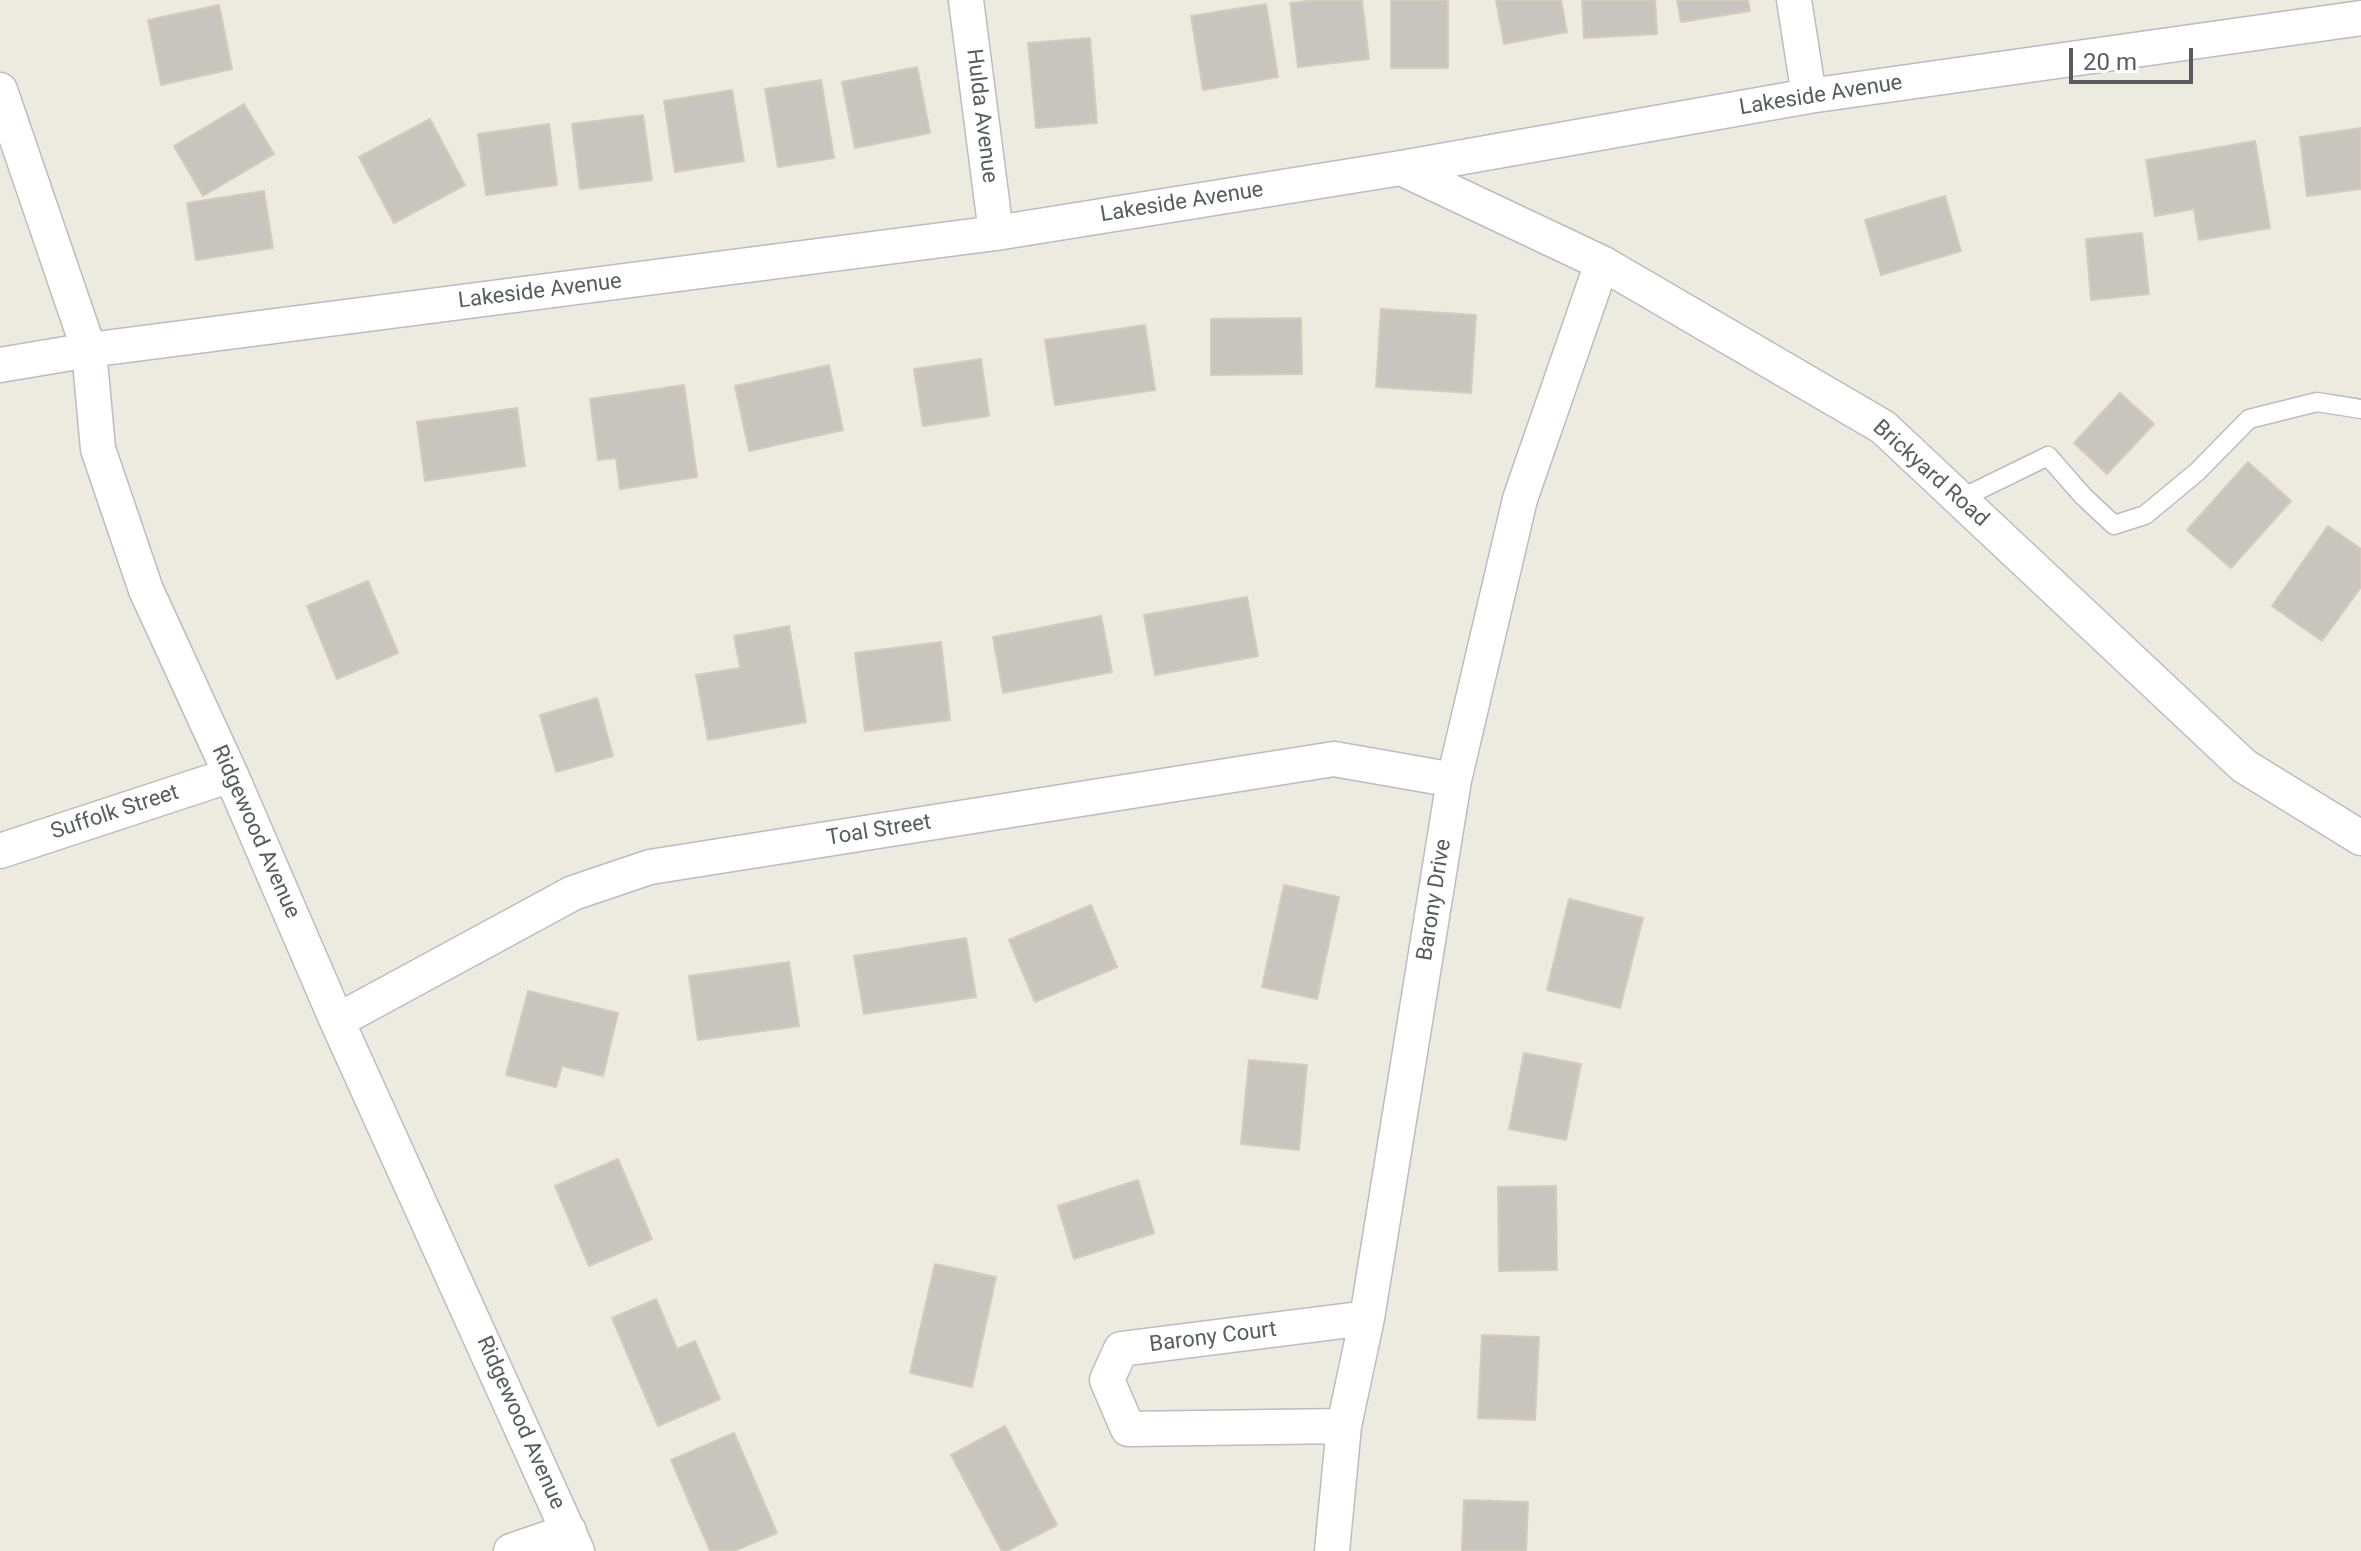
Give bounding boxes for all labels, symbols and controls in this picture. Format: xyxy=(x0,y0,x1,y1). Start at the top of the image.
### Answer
scale bar xyxy=(2073,32,2197,82)
street label: Hulda Avenue xyxy=(960,47,1002,185)
text: 20 m xyxy=(2083,48,2137,76)
street label: Lakeside Avenue xyxy=(1738,70,1904,122)
street label: Lakeside Avenue xyxy=(1099,177,1265,229)
street label: Lakeside Avenue xyxy=(457,269,623,315)
street label: Brickyard Road xyxy=(1867,415,1993,533)
street label: Ridgewood Avenue xyxy=(205,741,305,923)
street label: Suffolk Street xyxy=(48,780,182,846)
street label: Toal Street xyxy=(825,810,933,852)
street label: Barony Drive xyxy=(1412,837,1458,963)
street label: Barony Court xyxy=(1148,1317,1278,1359)
street label: Ridgewood Avenue xyxy=(470,1332,570,1514)

